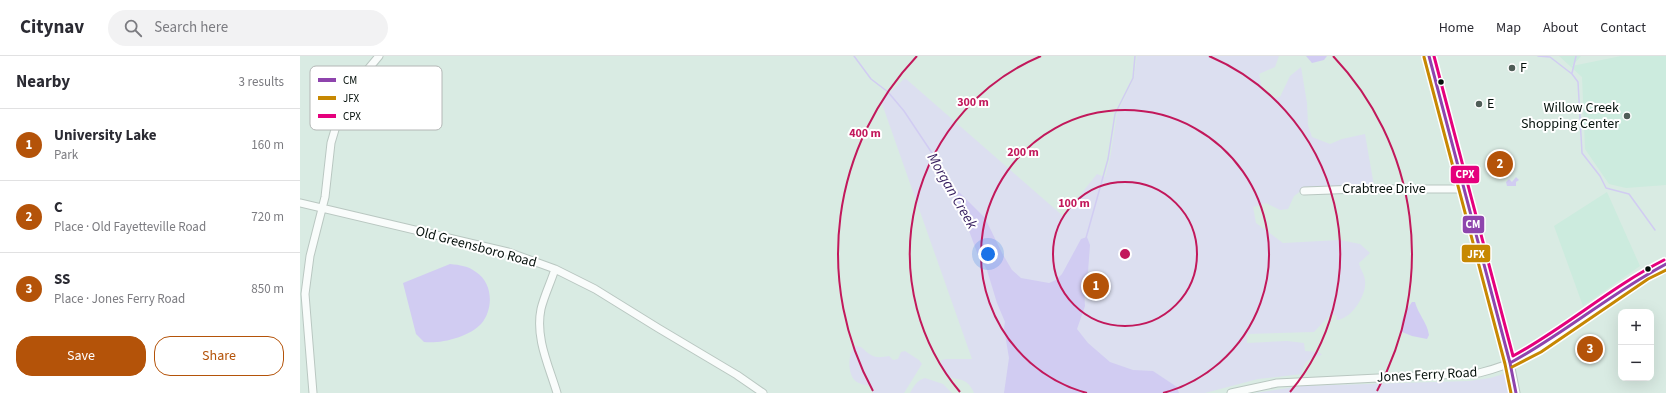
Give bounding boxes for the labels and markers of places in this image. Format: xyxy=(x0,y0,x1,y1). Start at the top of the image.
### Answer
place label: F xyxy=(1520,58,1527,78)
marker: F xyxy=(1507,63,1517,73)
unlabelled marker xyxy=(1436,77,1446,87)
place label: E xyxy=(1487,94,1494,114)
place label: Willow Creek Shopping Center xyxy=(1521,98,1619,134)
marker: E xyxy=(1474,99,1484,109)
marker: Willow Creek Shopping Center xyxy=(1622,111,1632,121)
pin: 2 xyxy=(1487,149,1513,179)
centre of rings xyxy=(1118,247,1132,261)
unlabelled marker xyxy=(1643,264,1653,274)
pin: 1 xyxy=(1083,271,1109,301)
pin: 3 xyxy=(1577,334,1603,364)

